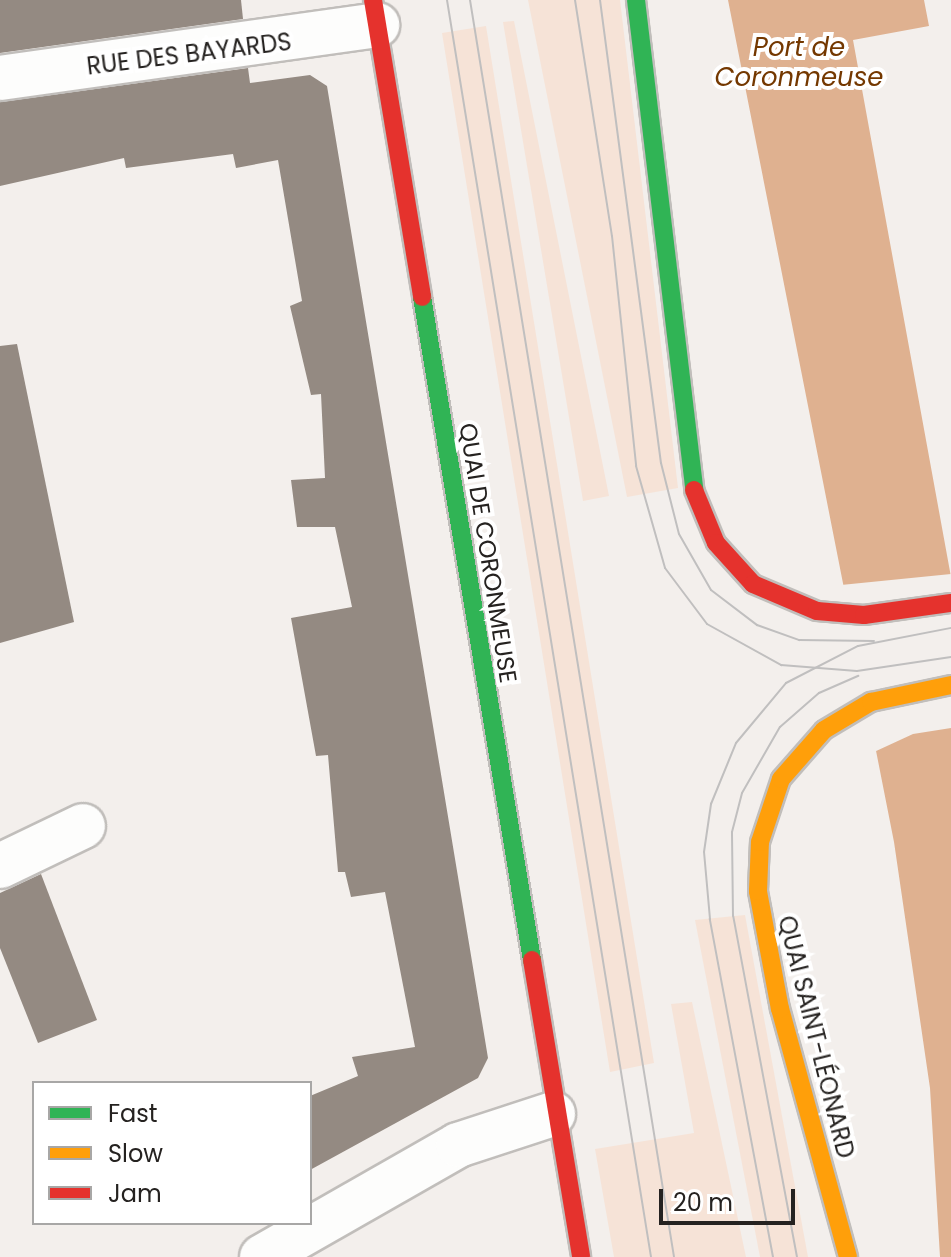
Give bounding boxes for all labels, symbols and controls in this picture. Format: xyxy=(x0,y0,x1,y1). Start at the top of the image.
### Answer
street label: RUE DES BAYARDS xyxy=(85,27,293,81)
water label: Port de Coronmeuse xyxy=(715,32,883,94)
street label: QUAI DE CORONMEUSE xyxy=(453,421,523,685)
street label: QUAI SAINT-LÉONARD xyxy=(772,913,860,1161)
legend xyxy=(32,1081,312,1225)
text: Fast xyxy=(108,1097,158,1130)
text: Slow xyxy=(108,1137,163,1170)
scale bar xyxy=(663,1173,799,1223)
text: Jam xyxy=(108,1177,162,1210)
text: 20 m xyxy=(673,1186,733,1219)

